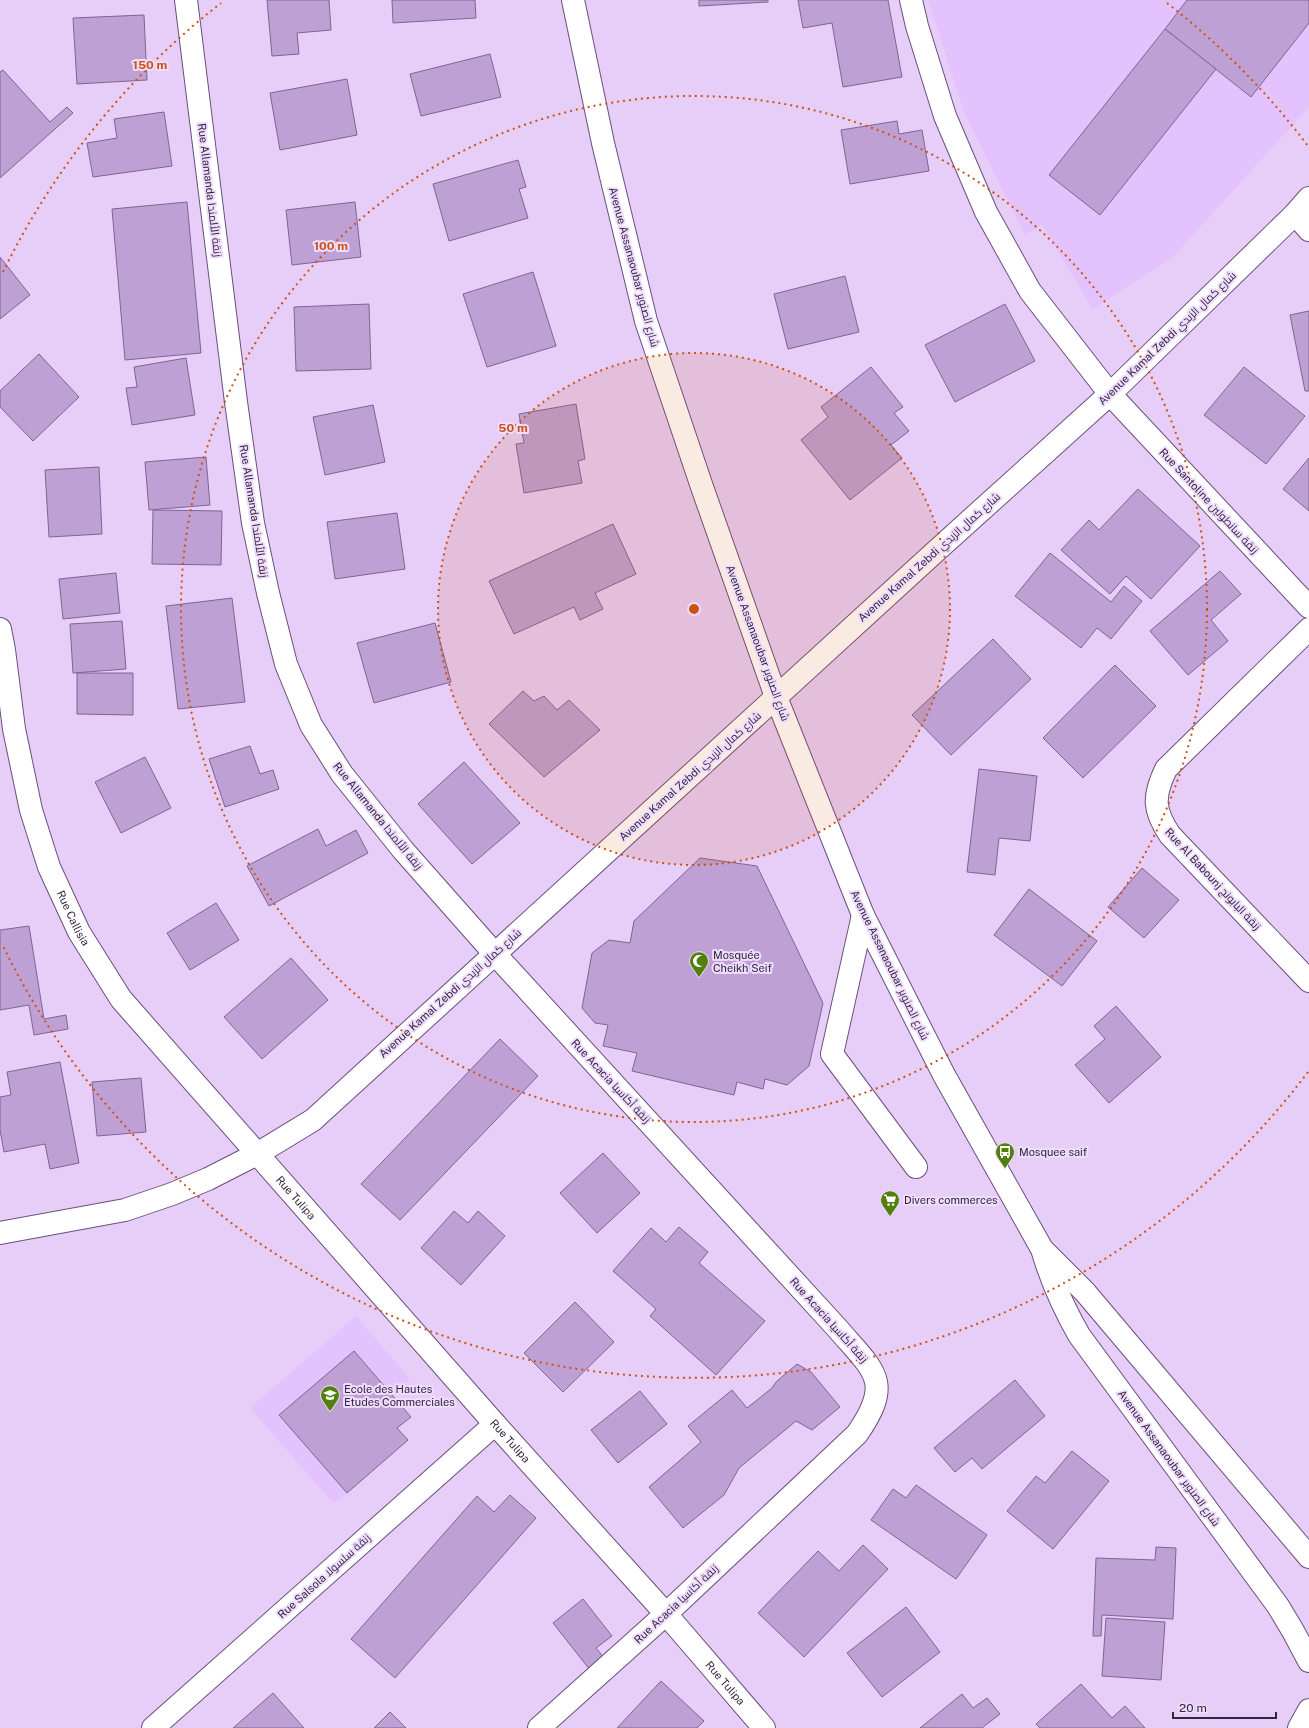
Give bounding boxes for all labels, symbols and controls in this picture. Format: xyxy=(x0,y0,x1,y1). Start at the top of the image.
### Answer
text: 150 m xyxy=(133,58,167,72)
street label: Rue Allamanda زنقة الألمندا xyxy=(195,122,224,258)
street label: Avenue Assanaoubar شارع الصنوبر xyxy=(605,186,661,349)
text: 100 m xyxy=(314,239,348,253)
street label: Avenue Kamal Zebdi شارع كمال الزبدي xyxy=(1096,269,1240,409)
text: 50 m xyxy=(498,421,528,435)
street label: Rue Allamanda زنقة الألمندا xyxy=(237,444,270,579)
street label: Rue Santoline زنقة سانطولين xyxy=(1156,446,1261,557)
street label: Avenue Kamal Zebdi شارع كمال الزبدي xyxy=(856,490,1004,626)
street label: Avenue Assanaoubar شارع الصنوبر xyxy=(722,563,792,723)
centre of rings xyxy=(687,602,701,616)
street label: Avenue Kamal Zebdi شارع كمال الزبدي xyxy=(617,709,765,845)
street label: Rue Allamanda زنقة الألمندا xyxy=(330,760,425,873)
street label: Rue Al Babounj زنقة البابونج xyxy=(1161,826,1263,934)
street label: Avenue Assanaoubar شارع الصنوبر xyxy=(847,888,932,1043)
street label: Rue Callisia xyxy=(55,889,92,948)
street label: Avenue Kamal Zebdi شارع كمال الزبدي xyxy=(377,926,525,1062)
place label: Mosquée Cheikh Seif xyxy=(713,949,772,974)
mosque icon: Mosquée Cheikh Seif xyxy=(688,950,710,978)
street label: Rue Acacia زنقة أكاسيا xyxy=(568,1036,654,1126)
bus stop icon: Mosquee saif xyxy=(994,1141,1016,1169)
place label: Mosquee saif xyxy=(1019,1146,1088,1158)
street label: Rue Tulipa xyxy=(274,1174,318,1222)
supermarket icon: Divers commerces xyxy=(879,1189,901,1217)
place label: Divers commerces xyxy=(904,1194,998,1206)
street label: Rue Acacia زنقة أكاسيا xyxy=(787,1274,871,1366)
place label: Ecole des Hautes Etudes Commerciales xyxy=(344,1383,455,1408)
school or university icon: Ecole des Hautes Etudes Commerciales xyxy=(319,1384,341,1412)
street label: Avenue Assanaoubar شارع الصنوبر xyxy=(1114,1388,1222,1529)
street label: Rue Tulipa xyxy=(488,1417,533,1465)
street label: Rue Salsola زنقة سلسولا xyxy=(275,1531,373,1621)
street label: Rue Acacia زنقة أكاسيا xyxy=(631,1561,721,1647)
street label: Rue Tulipa xyxy=(703,1659,747,1707)
scale bar xyxy=(1173,1694,1276,1720)
text: 20 m xyxy=(1179,1701,1207,1715)

